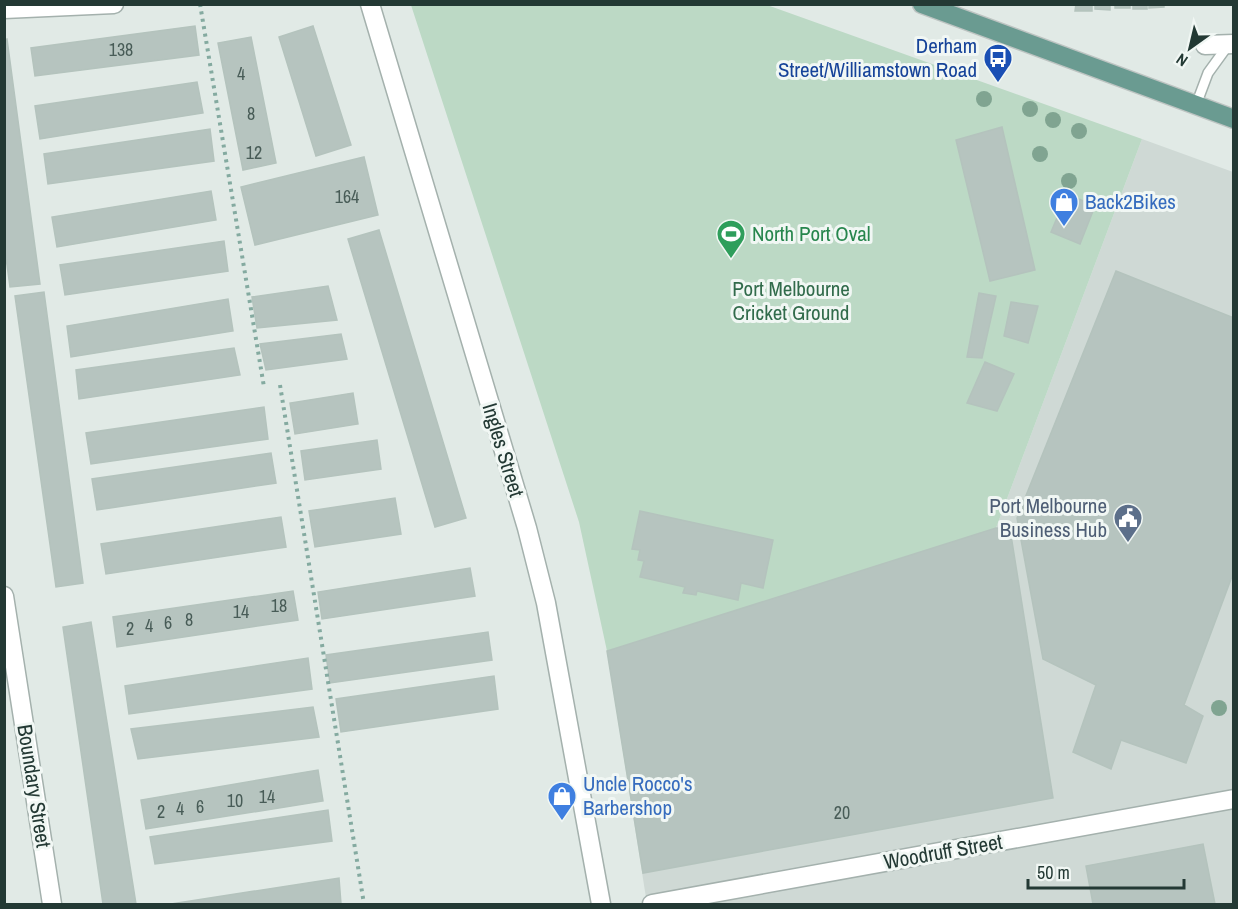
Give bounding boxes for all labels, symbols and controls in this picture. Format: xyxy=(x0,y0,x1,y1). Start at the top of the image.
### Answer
north arrow xyxy=(1160,18,1220,78)
place label: Derham Street/Williamstown Road xyxy=(778,31,977,84)
house number: 138 xyxy=(109,37,133,62)
bus stop icon: Derham Street/Williamstown Road xyxy=(982,42,1014,84)
text: N xyxy=(1172,49,1192,72)
house number: 4 xyxy=(237,61,245,86)
house number: 8 xyxy=(247,101,255,126)
house number: 12 xyxy=(246,140,262,165)
house number: 164 xyxy=(335,184,359,209)
shop icon: Back2Bikes xyxy=(1048,186,1080,228)
place label: Back2Bikes xyxy=(1085,187,1176,216)
sports icon: North Port Oval xyxy=(715,218,747,260)
place label: North Port Oval xyxy=(752,219,871,248)
park label: Port Melbourne Cricket Ground xyxy=(732,274,850,327)
street label: Ingles Street xyxy=(475,399,532,501)
place label: Port Melbourne Business Hub xyxy=(989,491,1107,544)
public building icon: Port Melbourne Business Hub xyxy=(1112,502,1144,544)
house number: 18 xyxy=(271,593,287,618)
house number: 14 xyxy=(233,599,249,624)
house number: 8 xyxy=(185,607,193,632)
house number: 6 xyxy=(164,610,172,635)
house number: 4 xyxy=(145,613,153,638)
house number: 2 xyxy=(126,616,134,641)
street label: Boundary Street xyxy=(10,722,59,850)
place label: Uncle Rocco's Barbershop xyxy=(583,769,693,822)
shop icon: Uncle Rocco's Barbershop xyxy=(546,780,578,822)
house number: 14 xyxy=(259,784,275,809)
house number: 10 xyxy=(227,788,243,813)
house number: 6 xyxy=(196,794,204,819)
house number: 4 xyxy=(176,796,184,821)
house number: 2 xyxy=(157,799,165,824)
house number: 20 xyxy=(834,800,850,825)
street label: Woodruff Street xyxy=(881,827,1005,876)
scale bar xyxy=(1028,852,1184,890)
text: 50 m xyxy=(1037,860,1070,885)

